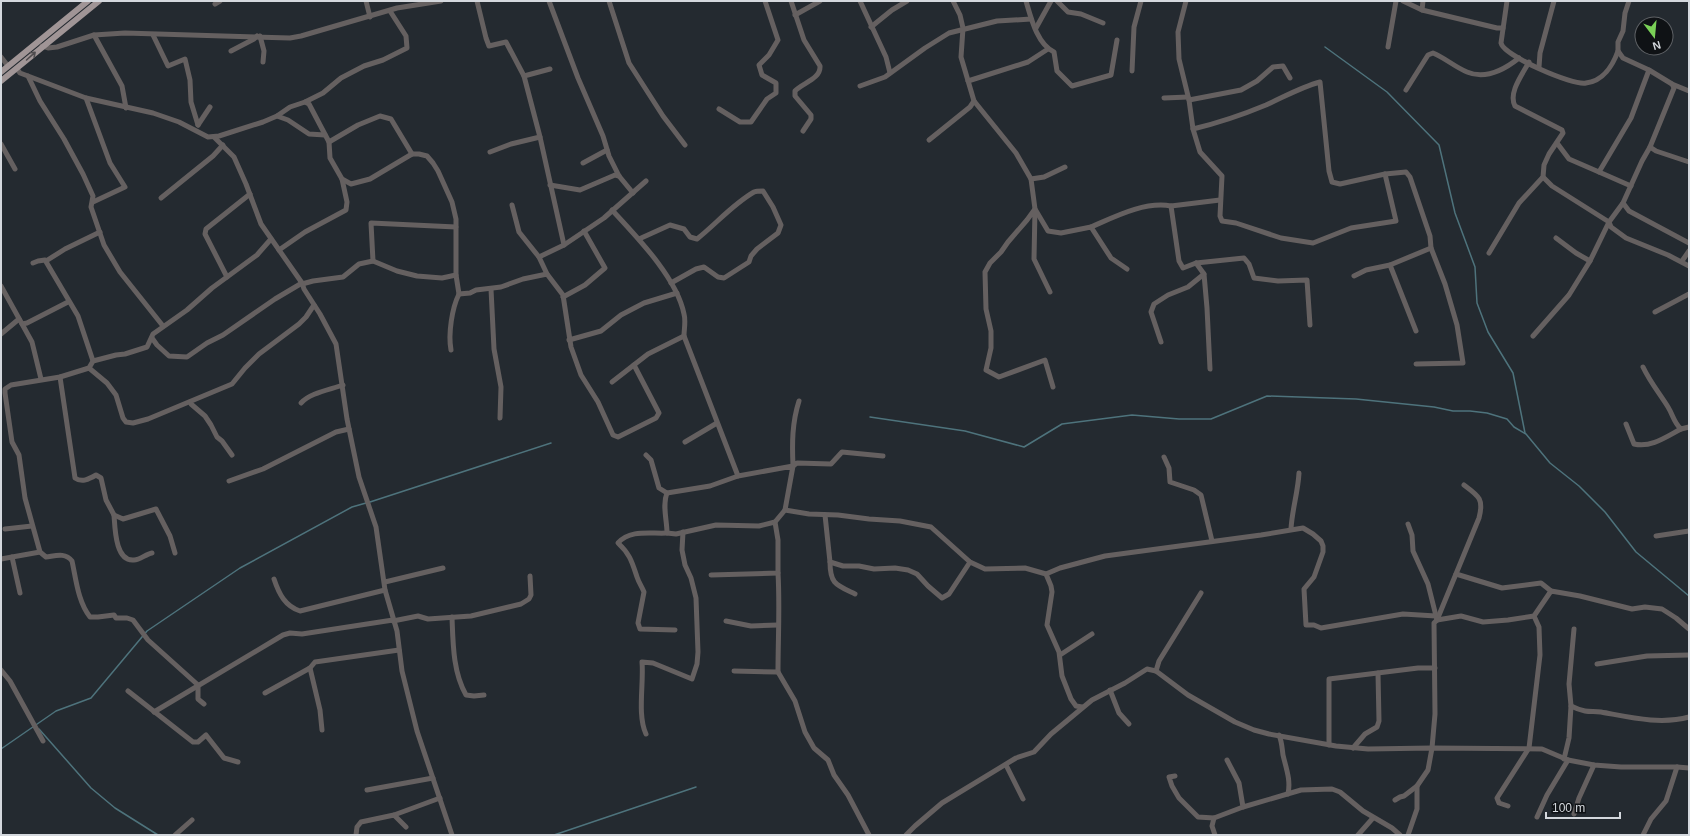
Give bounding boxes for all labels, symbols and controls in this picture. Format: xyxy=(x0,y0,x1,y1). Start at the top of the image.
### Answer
north arrow xyxy=(1634,16,1674,56)
text: N xyxy=(1651,39,1662,52)
one-way arrow xyxy=(26,51,36,61)
scale bar xyxy=(1546,794,1620,820)
text: 100 m xyxy=(1552,801,1585,815)

